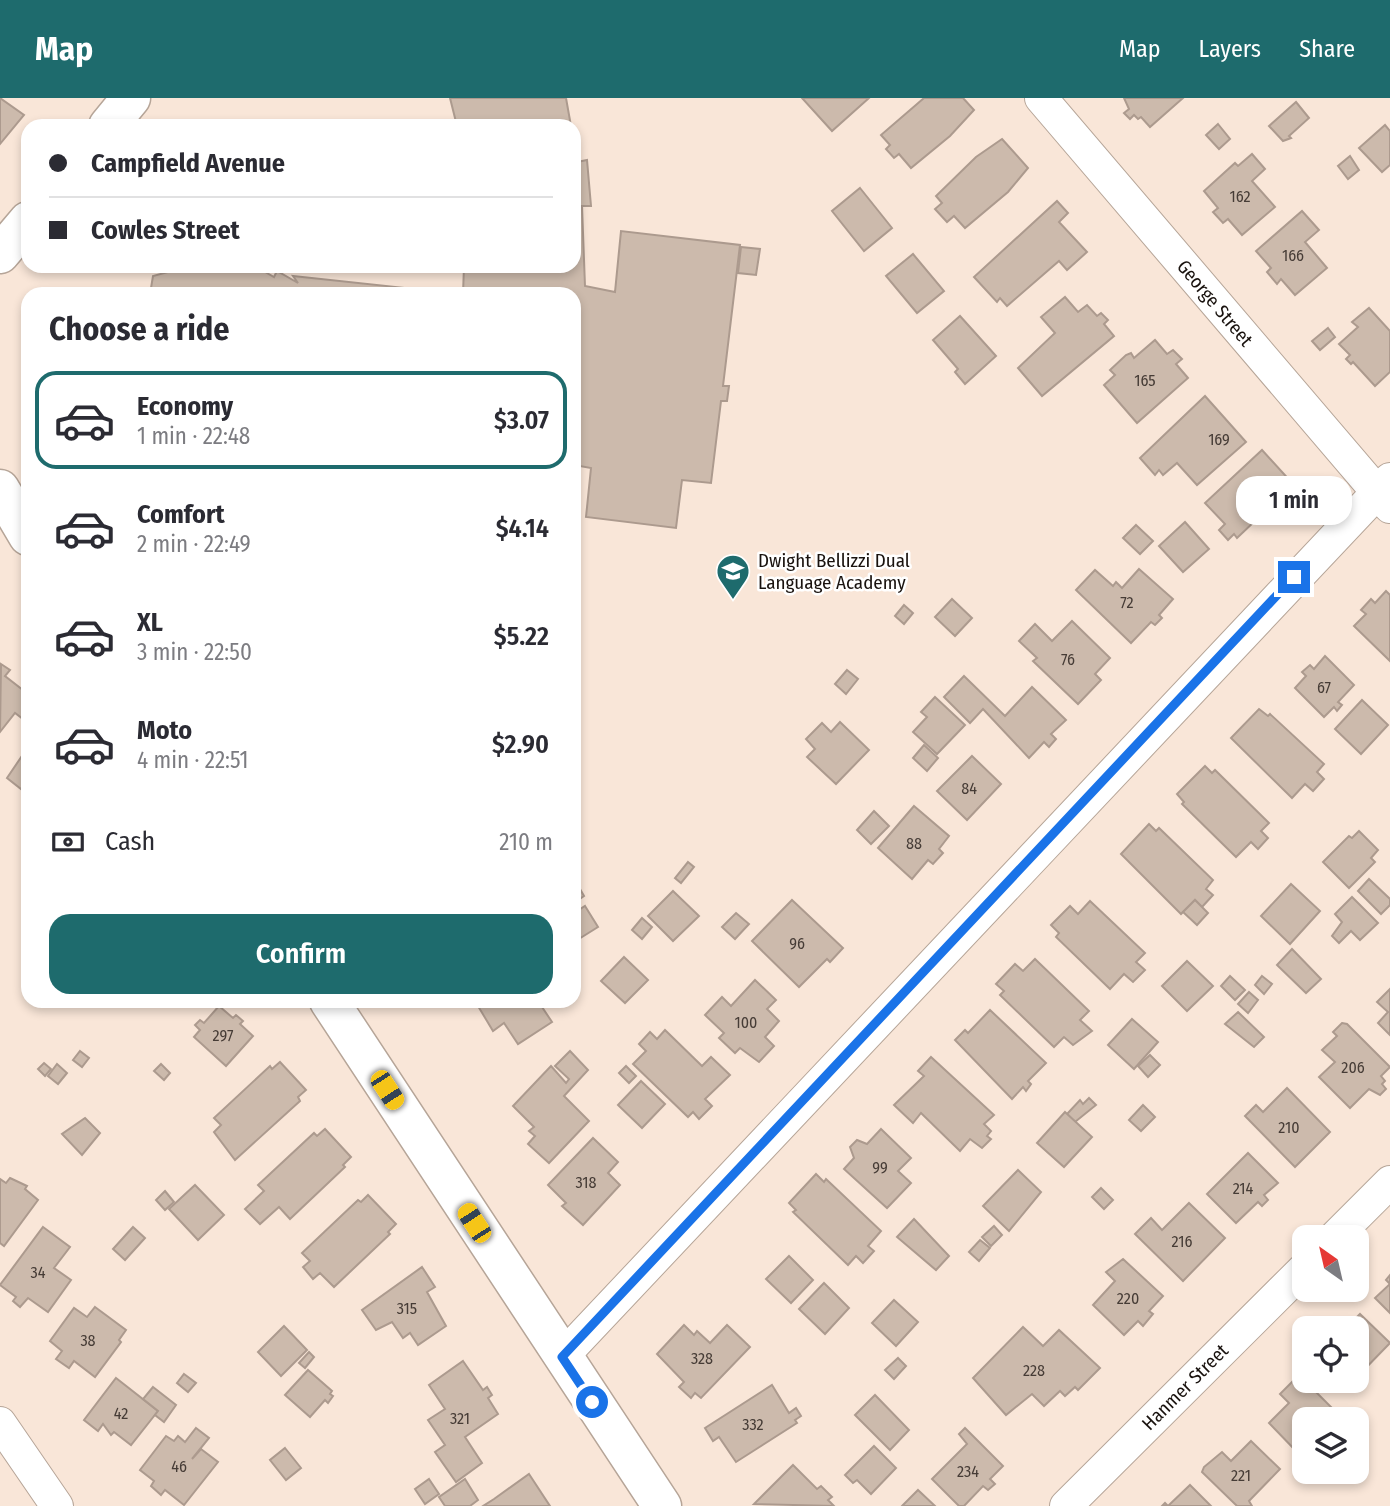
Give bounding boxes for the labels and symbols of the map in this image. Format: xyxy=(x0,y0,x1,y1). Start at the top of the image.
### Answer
house number: 162 xyxy=(1229,187,1251,206)
house number: 166 xyxy=(1282,246,1304,265)
street label: George Street xyxy=(1172,255,1258,352)
house number: 165 xyxy=(1134,371,1156,390)
house number: 169 xyxy=(1208,430,1230,449)
callout: 1 min xyxy=(1236,476,1352,524)
place label: Dwight Bellizzi Dual Language Academy xyxy=(758,549,910,594)
school or university icon: Dwight Bellizzi Dual Language Academy xyxy=(714,552,752,601)
route end xyxy=(1278,561,1310,593)
house number: 72 xyxy=(1120,593,1134,612)
house number: 76 xyxy=(1061,650,1075,669)
house number: 67 xyxy=(1317,678,1332,697)
house number: 84 xyxy=(961,779,977,798)
house number: 88 xyxy=(906,834,922,853)
house number: 96 xyxy=(789,934,805,953)
house number: 100 xyxy=(735,1013,757,1032)
house number: 297 xyxy=(213,1026,234,1045)
house number: 206 xyxy=(1341,1058,1365,1077)
car xyxy=(367,1067,408,1113)
house number: 210 xyxy=(1278,1118,1300,1137)
house number: 99 xyxy=(872,1158,888,1177)
house number: 318 xyxy=(575,1173,597,1192)
house number: 214 xyxy=(1233,1179,1254,1198)
car xyxy=(454,1200,495,1246)
north arrow xyxy=(1292,1225,1368,1302)
house number: 216 xyxy=(1172,1232,1192,1251)
house number: 34 xyxy=(31,1263,46,1282)
house number: 220 xyxy=(1117,1289,1139,1308)
house number: 315 xyxy=(397,1299,417,1318)
house number: 38 xyxy=(80,1331,96,1350)
street label: Hanmer Street xyxy=(1137,1338,1234,1435)
house number: 328 xyxy=(691,1349,713,1368)
house number: 228 xyxy=(1023,1361,1045,1380)
route start xyxy=(576,1386,608,1418)
house number: 42 xyxy=(114,1404,128,1423)
house number: 321 xyxy=(450,1409,470,1428)
house number: 332 xyxy=(742,1415,764,1434)
house number: 46 xyxy=(171,1457,187,1476)
house number: 234 xyxy=(957,1462,979,1481)
house number: 221 xyxy=(1231,1466,1251,1485)

